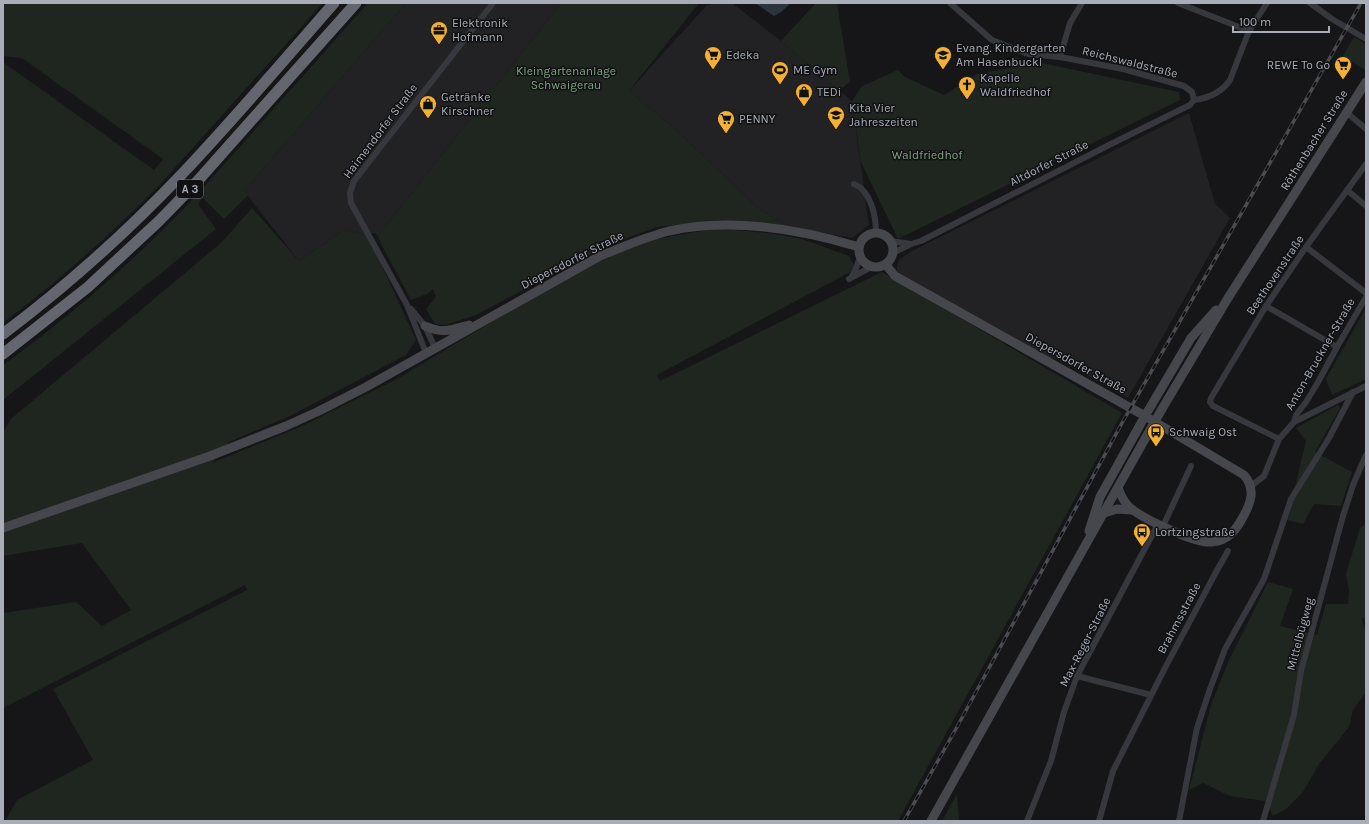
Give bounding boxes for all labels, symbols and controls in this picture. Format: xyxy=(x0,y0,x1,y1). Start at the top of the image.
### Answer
scale bar xyxy=(1233,8,1329,34)
text: 100 m xyxy=(1239,15,1271,29)
place label: Elektronik Hofmann xyxy=(452,16,508,44)
office icon: Elektronik Hofmann xyxy=(429,20,449,45)
place label: Evang. Kindergarten Am Hasenbuckl xyxy=(956,41,1066,69)
street label: Reichswaldstraße xyxy=(1081,43,1179,81)
supermarket icon: Edeka xyxy=(703,45,723,70)
school or university icon: Evang. Kindergarten Am Hasenbuckl xyxy=(933,45,953,70)
place label: Edeka xyxy=(726,48,759,62)
supermarket icon: REWE To Go xyxy=(1333,55,1353,80)
place label: REWE To Go xyxy=(1267,58,1330,72)
sports icon: ME Gym xyxy=(770,60,790,85)
place label: ME Gym xyxy=(793,63,837,77)
park label: Kleingartenanlage Schwaigerau xyxy=(516,64,616,92)
place label: Kapelle Waldfriedhof xyxy=(980,71,1052,99)
church icon: Kapelle Waldfriedhof xyxy=(957,75,977,100)
street label: Haimendorfer Straße xyxy=(340,81,420,181)
shop icon: TEDi xyxy=(794,82,814,107)
place label: TEDi xyxy=(817,85,841,99)
street label: Röthenbacher Straße xyxy=(1277,87,1351,193)
place label: Getränke Kirschner xyxy=(441,90,494,118)
shop icon: Getränke Kirschner xyxy=(418,94,438,119)
place label: Kita Vier Jahreszeiten xyxy=(849,101,918,129)
school or university icon: Kita Vier Jahreszeiten xyxy=(826,105,846,130)
supermarket icon: PENNY xyxy=(716,109,736,134)
place label: PENNY xyxy=(739,112,776,126)
street label: Altdorfer Straße xyxy=(1007,137,1091,189)
park label: Waldfriedhof xyxy=(892,148,963,162)
road number: A 3 xyxy=(177,180,203,198)
street label: Diepersdorfer Straße xyxy=(518,228,626,292)
street label: Beethovenstraße xyxy=(1243,233,1307,317)
street label: Anton-Bruckner-Straße xyxy=(1282,296,1358,412)
street label: Diepersdorfer Straße xyxy=(1023,329,1129,397)
bus stop icon: Schwaig Ost xyxy=(1146,422,1166,447)
place label: Schwaig Ost xyxy=(1169,425,1237,439)
bus stop icon: Lortzingstraße xyxy=(1132,522,1152,547)
place label: Lortzingstraße xyxy=(1155,525,1235,539)
street label: Brahmsstraße xyxy=(1154,580,1204,656)
street label: Max-Reger-Straße xyxy=(1056,595,1114,689)
street label: Mittelbügweg xyxy=(1284,596,1317,672)

